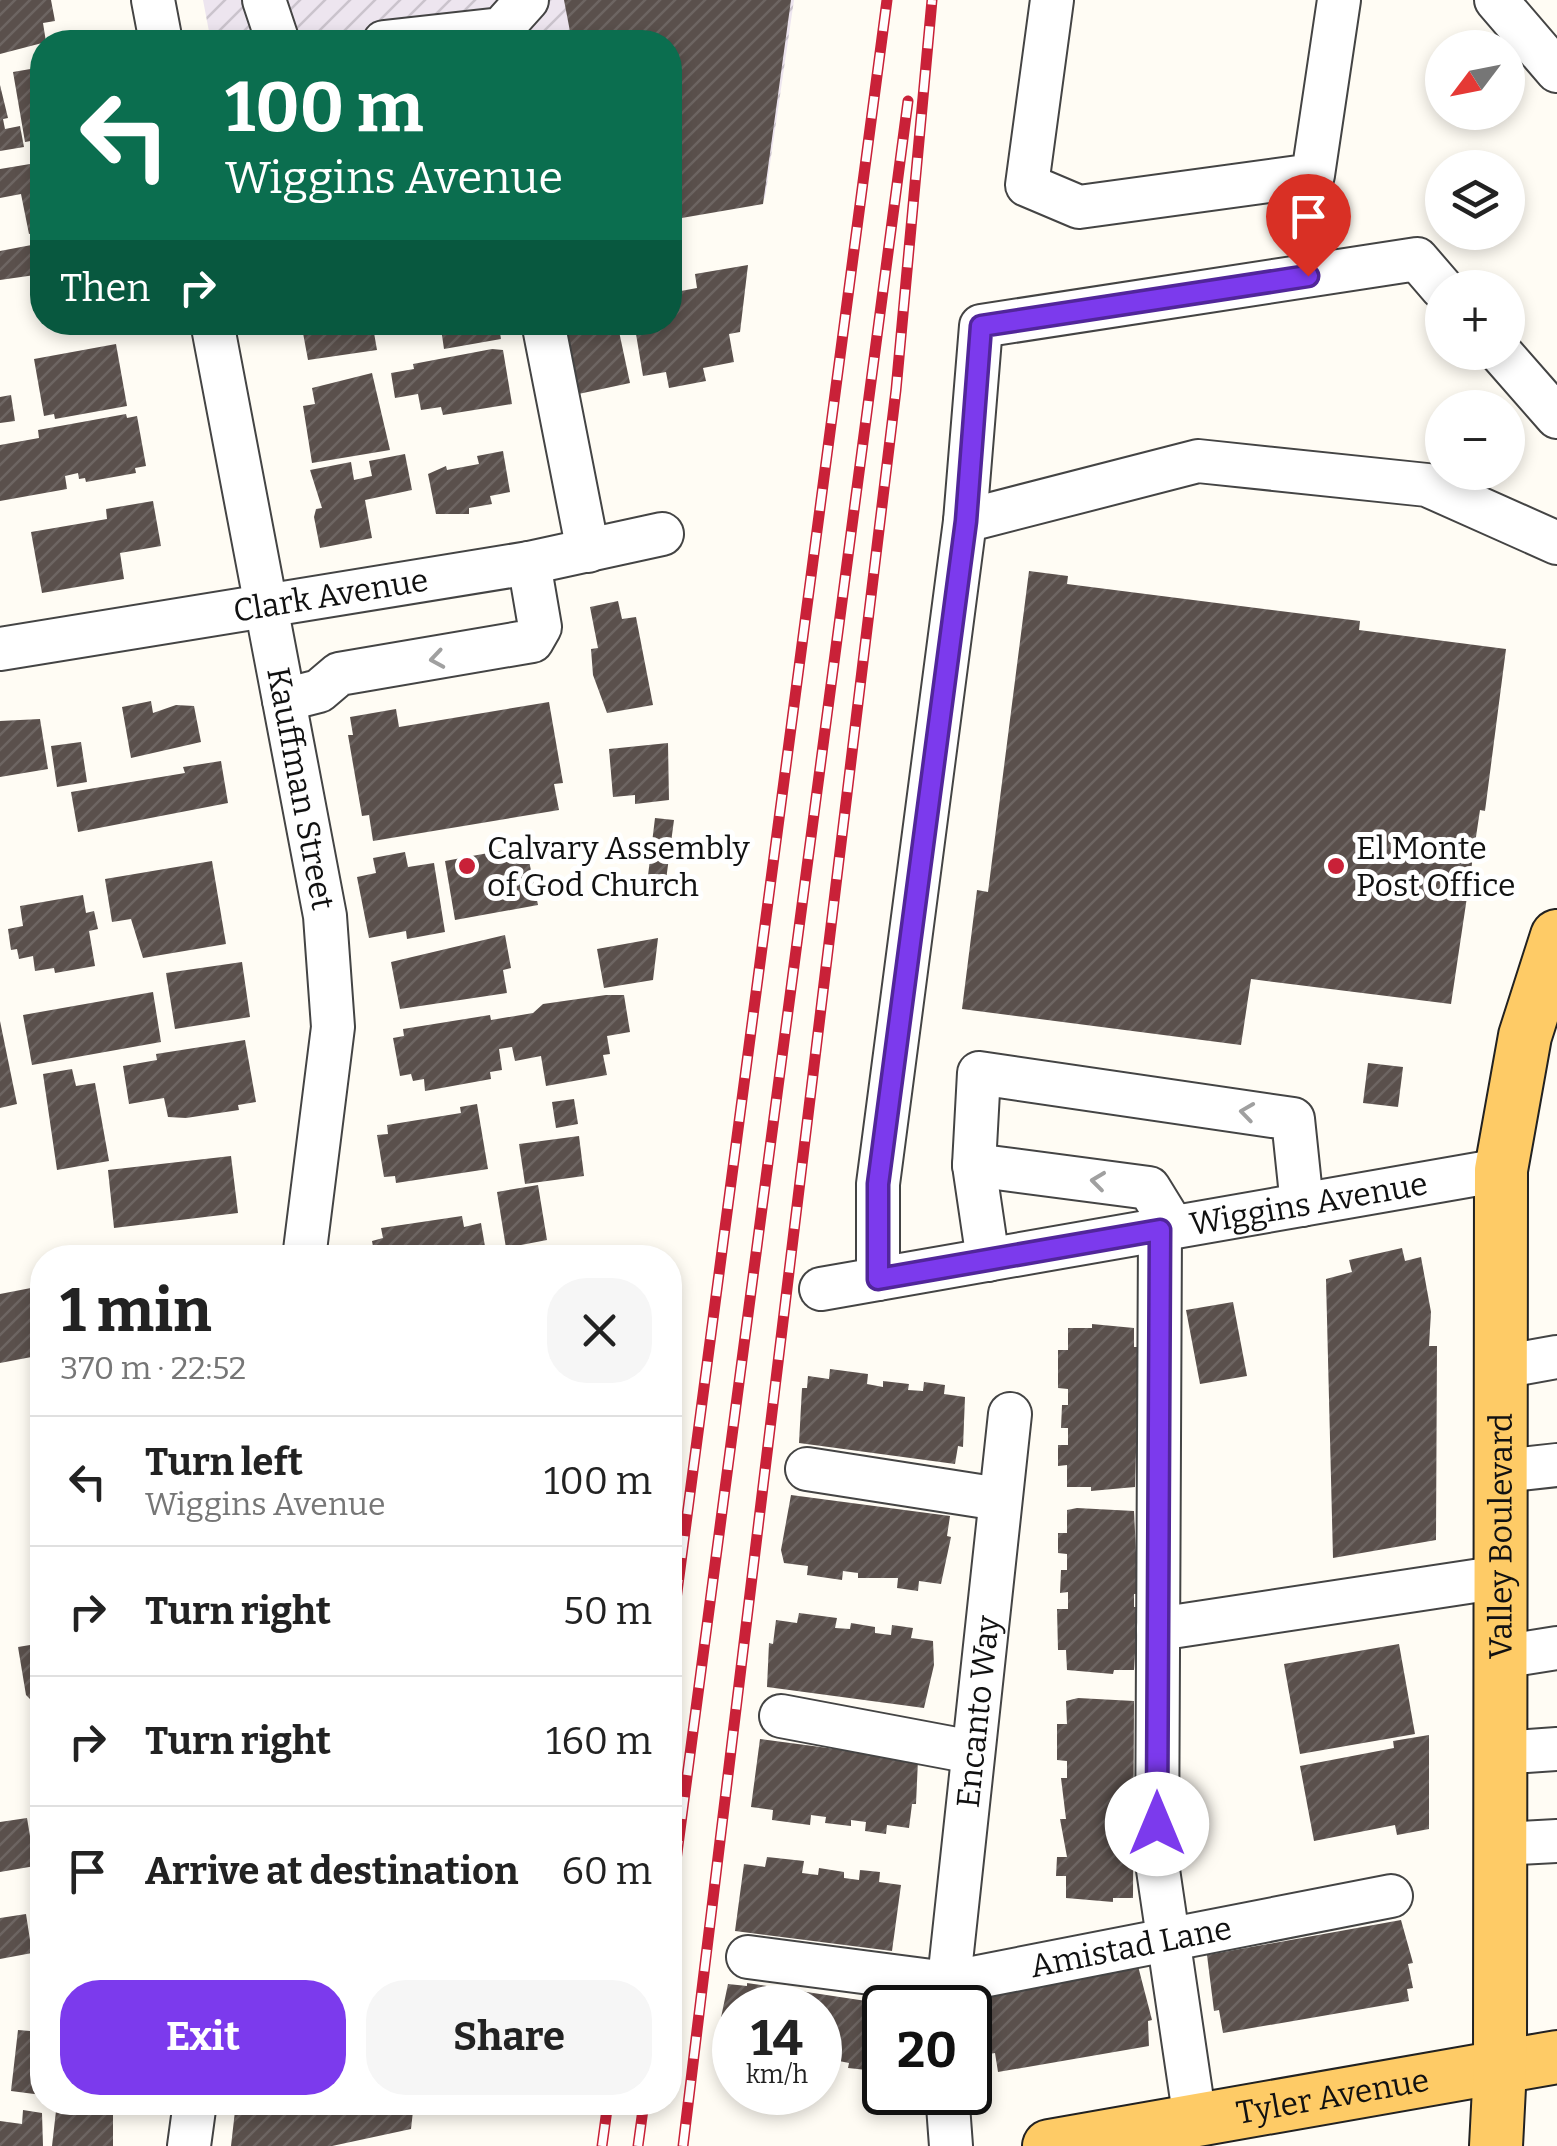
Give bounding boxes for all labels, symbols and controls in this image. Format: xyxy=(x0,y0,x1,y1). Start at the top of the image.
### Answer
north arrow xyxy=(1425,30,1525,130)
map controls xyxy=(1425,30,1525,490)
text: 100 m xyxy=(225,66,424,150)
icon: left xyxy=(60,70,190,200)
button: layers xyxy=(1425,150,1525,250)
text: Wiggins Avenue xyxy=(225,151,563,205)
pin xyxy=(1266,174,1351,277)
icon: arrive xyxy=(1281,189,1336,244)
icon: right xyxy=(170,260,225,315)
text: Then xyxy=(60,265,150,311)
button: + xyxy=(1425,270,1525,370)
button: − xyxy=(1425,390,1525,490)
street label: Clark Avenue xyxy=(231,561,431,630)
one-way arrow xyxy=(429,648,445,669)
street label: Kauffman Street xyxy=(259,664,342,913)
place label: Calvary Assembly of God Church xyxy=(487,829,751,904)
place label: El Monte Post Office xyxy=(1356,829,1515,904)
marker: Calvary Assembly of God Church xyxy=(456,855,478,877)
marker: El Monte Post Office xyxy=(1325,855,1347,877)
one-way arrow xyxy=(1239,1103,1256,1124)
street label: Wiggins Avenue xyxy=(1187,1164,1430,1243)
one-way arrow xyxy=(1090,1171,1106,1192)
text: 1 min xyxy=(60,1275,212,1347)
button: close xyxy=(547,1278,652,1383)
text: 370 m · 22:52 xyxy=(60,1349,246,1387)
street label: Valley Boulevard xyxy=(1481,1413,1520,1659)
text: Turn left xyxy=(145,1439,303,1485)
icon: left xyxy=(60,1454,115,1509)
text: 100 m xyxy=(544,1458,652,1504)
text: Wiggins Avenue xyxy=(145,1485,385,1523)
icon: right xyxy=(60,1584,115,1639)
text: Turn right xyxy=(145,1588,331,1634)
text: 50 m xyxy=(563,1588,652,1634)
street label: Encanto Way xyxy=(949,1613,1007,1810)
icon: right xyxy=(60,1714,115,1769)
text: Turn right xyxy=(145,1718,331,1764)
text: 160 m xyxy=(546,1718,652,1764)
position arrow xyxy=(1105,1772,1209,1876)
icon: arrive xyxy=(60,1844,115,1899)
text: Arrive at destination xyxy=(145,1848,518,1894)
text: 60 m xyxy=(561,1848,652,1894)
street label: Amistad Lane xyxy=(1027,1909,1235,1985)
button: Exit xyxy=(60,1980,346,2095)
button: Share xyxy=(366,1980,652,2095)
speed limit sign: 20 xyxy=(862,1985,992,2115)
text: 14 xyxy=(751,2008,803,2068)
text: km/h xyxy=(746,2060,808,2090)
street label: Tyler Avenue xyxy=(1233,2061,1432,2132)

